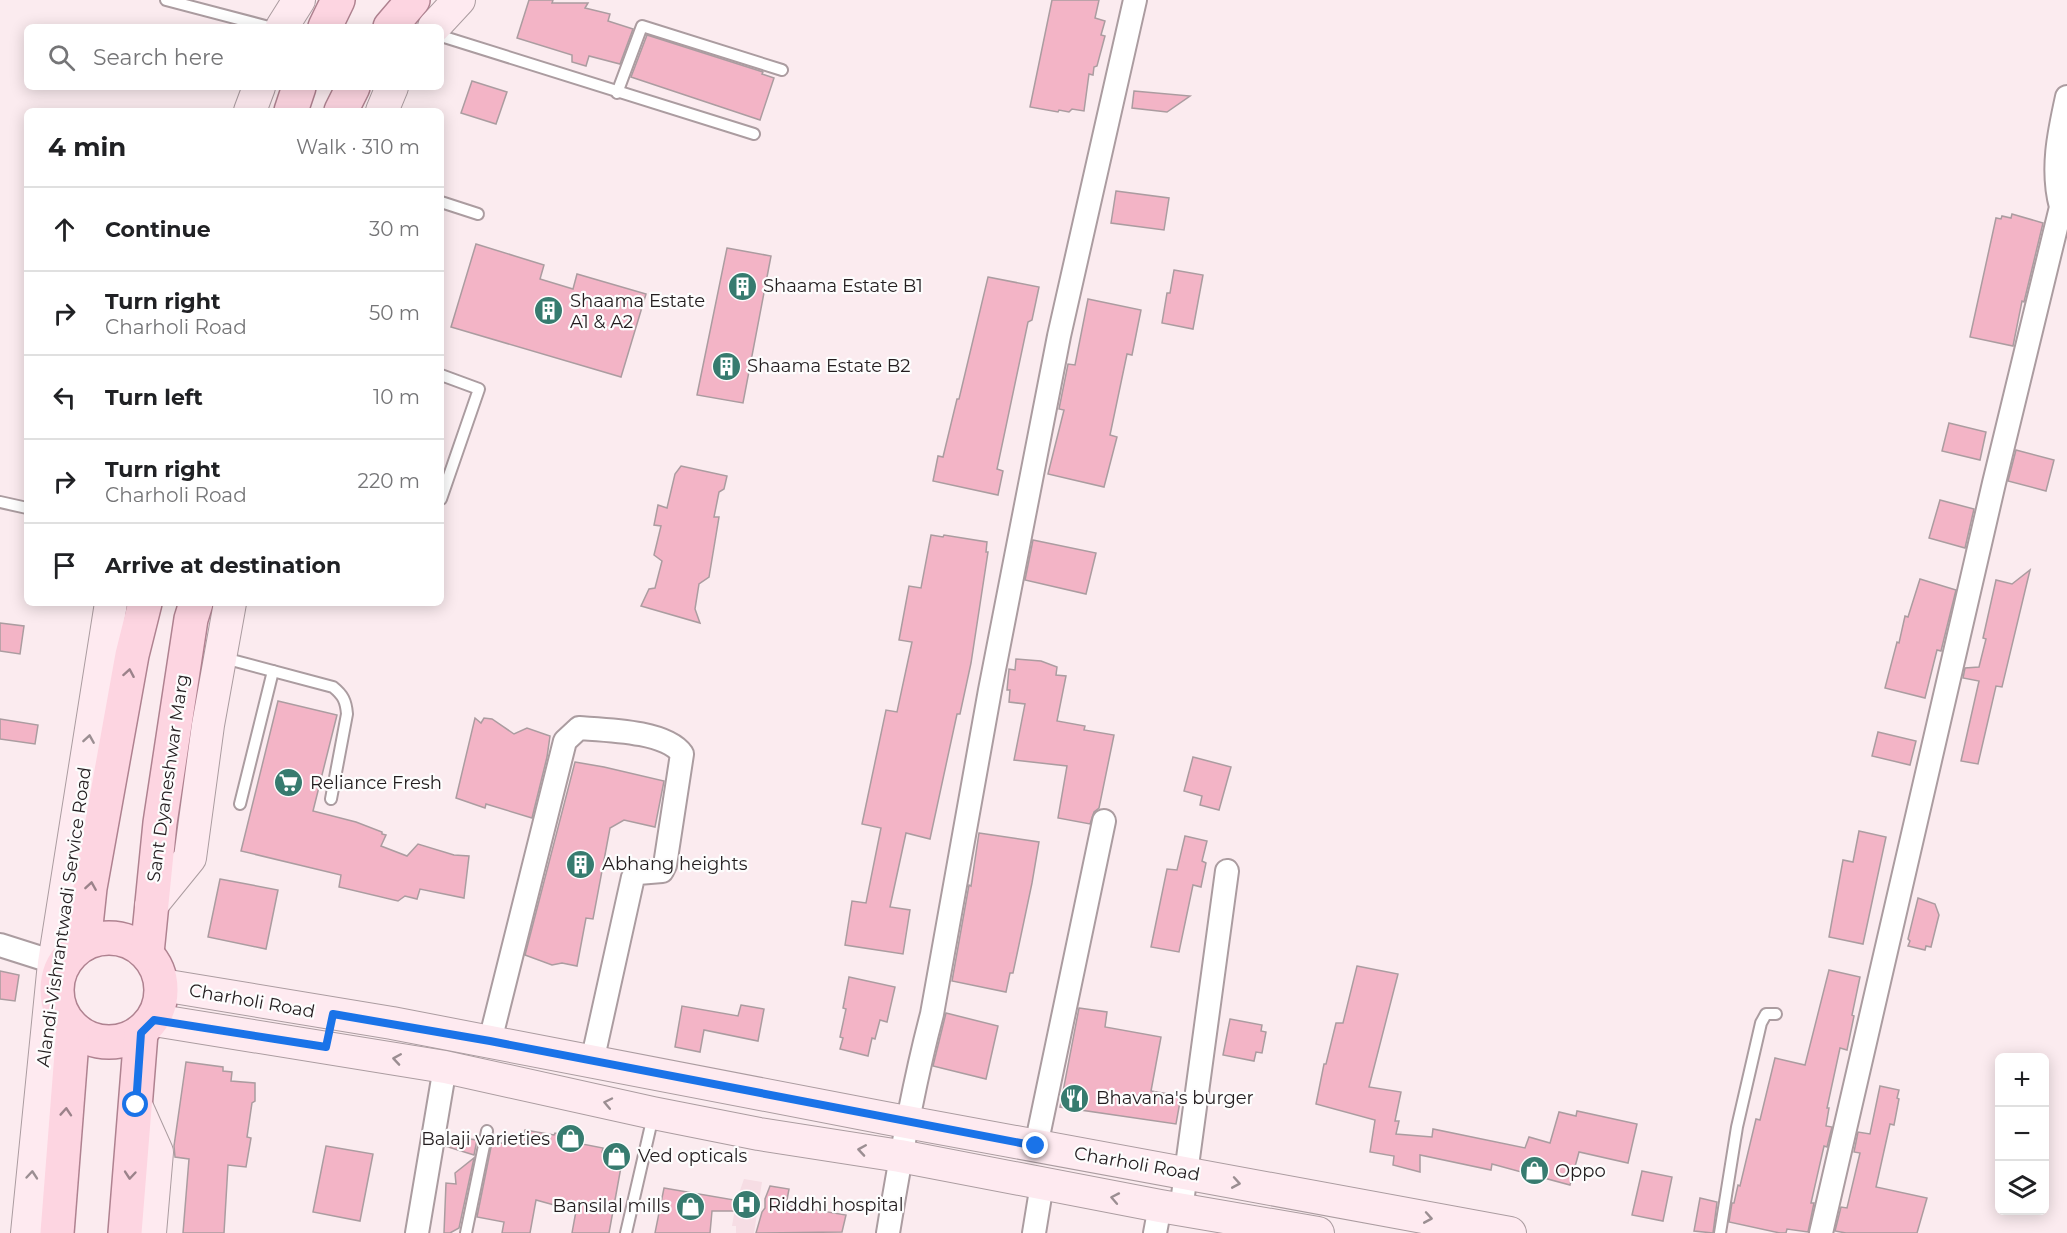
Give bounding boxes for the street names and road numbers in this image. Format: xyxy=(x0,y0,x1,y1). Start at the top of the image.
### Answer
street label: Sant Dyaneshwar Marg xyxy=(143,673,193,883)
street label: Alandi-Vishrantwadi Service Road xyxy=(32,765,96,1069)
street label: Charholi Road xyxy=(187,979,317,1023)
street label: Charholi Road xyxy=(1072,1142,1202,1186)

